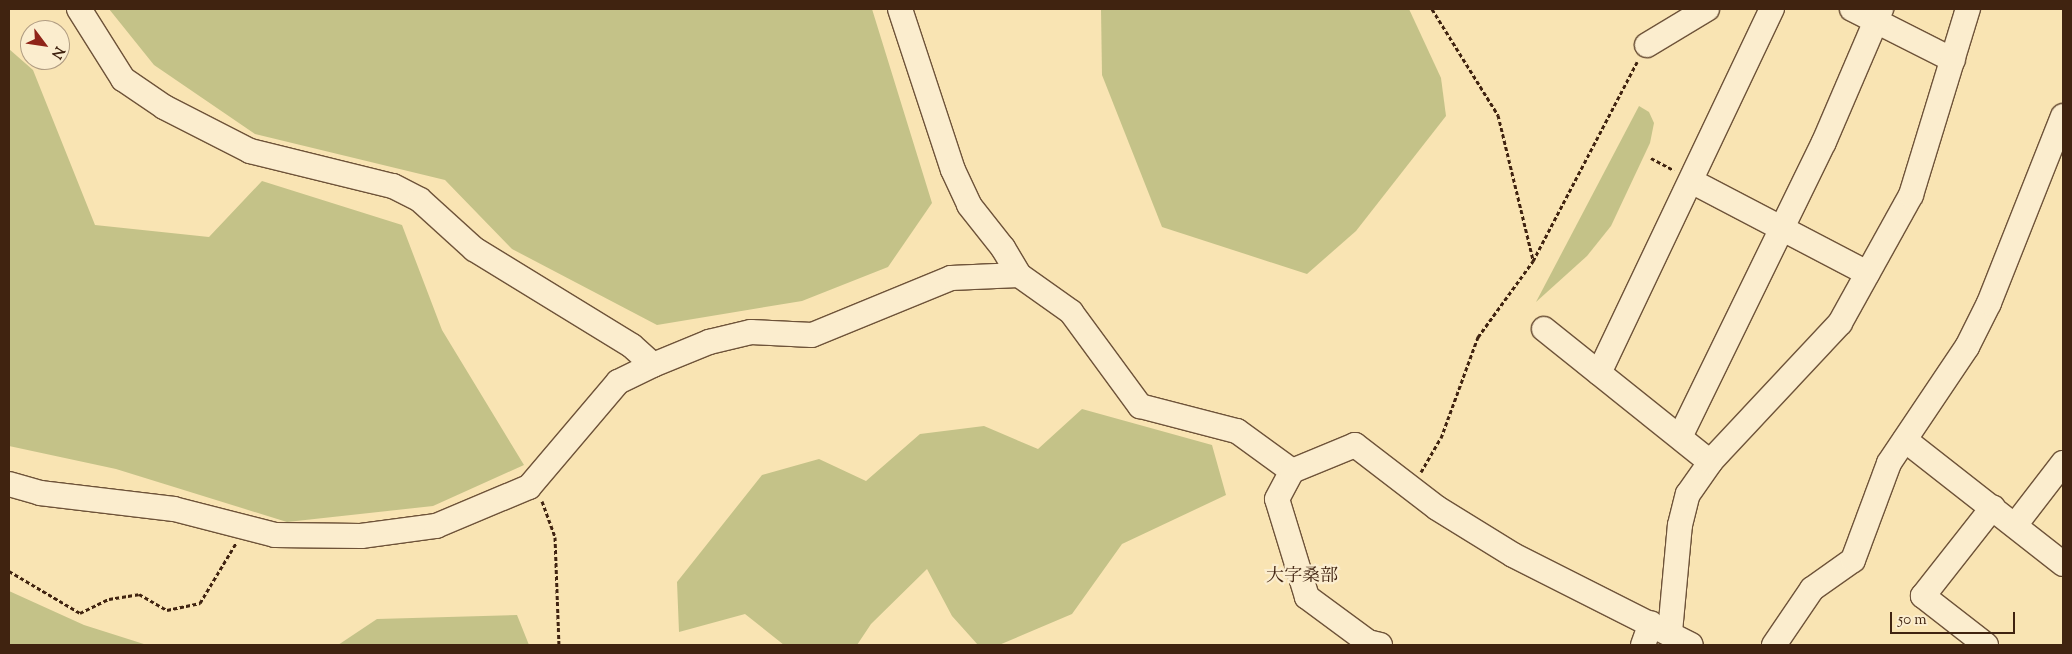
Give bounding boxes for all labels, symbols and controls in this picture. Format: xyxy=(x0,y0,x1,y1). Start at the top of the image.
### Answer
north arrow xyxy=(20,20,70,70)
text: N xyxy=(46,42,68,62)
district label: 大字桑部 xyxy=(1266,566,1338,588)
scale bar xyxy=(1892,602,2017,634)
text: 50 m xyxy=(1898,610,1927,631)

